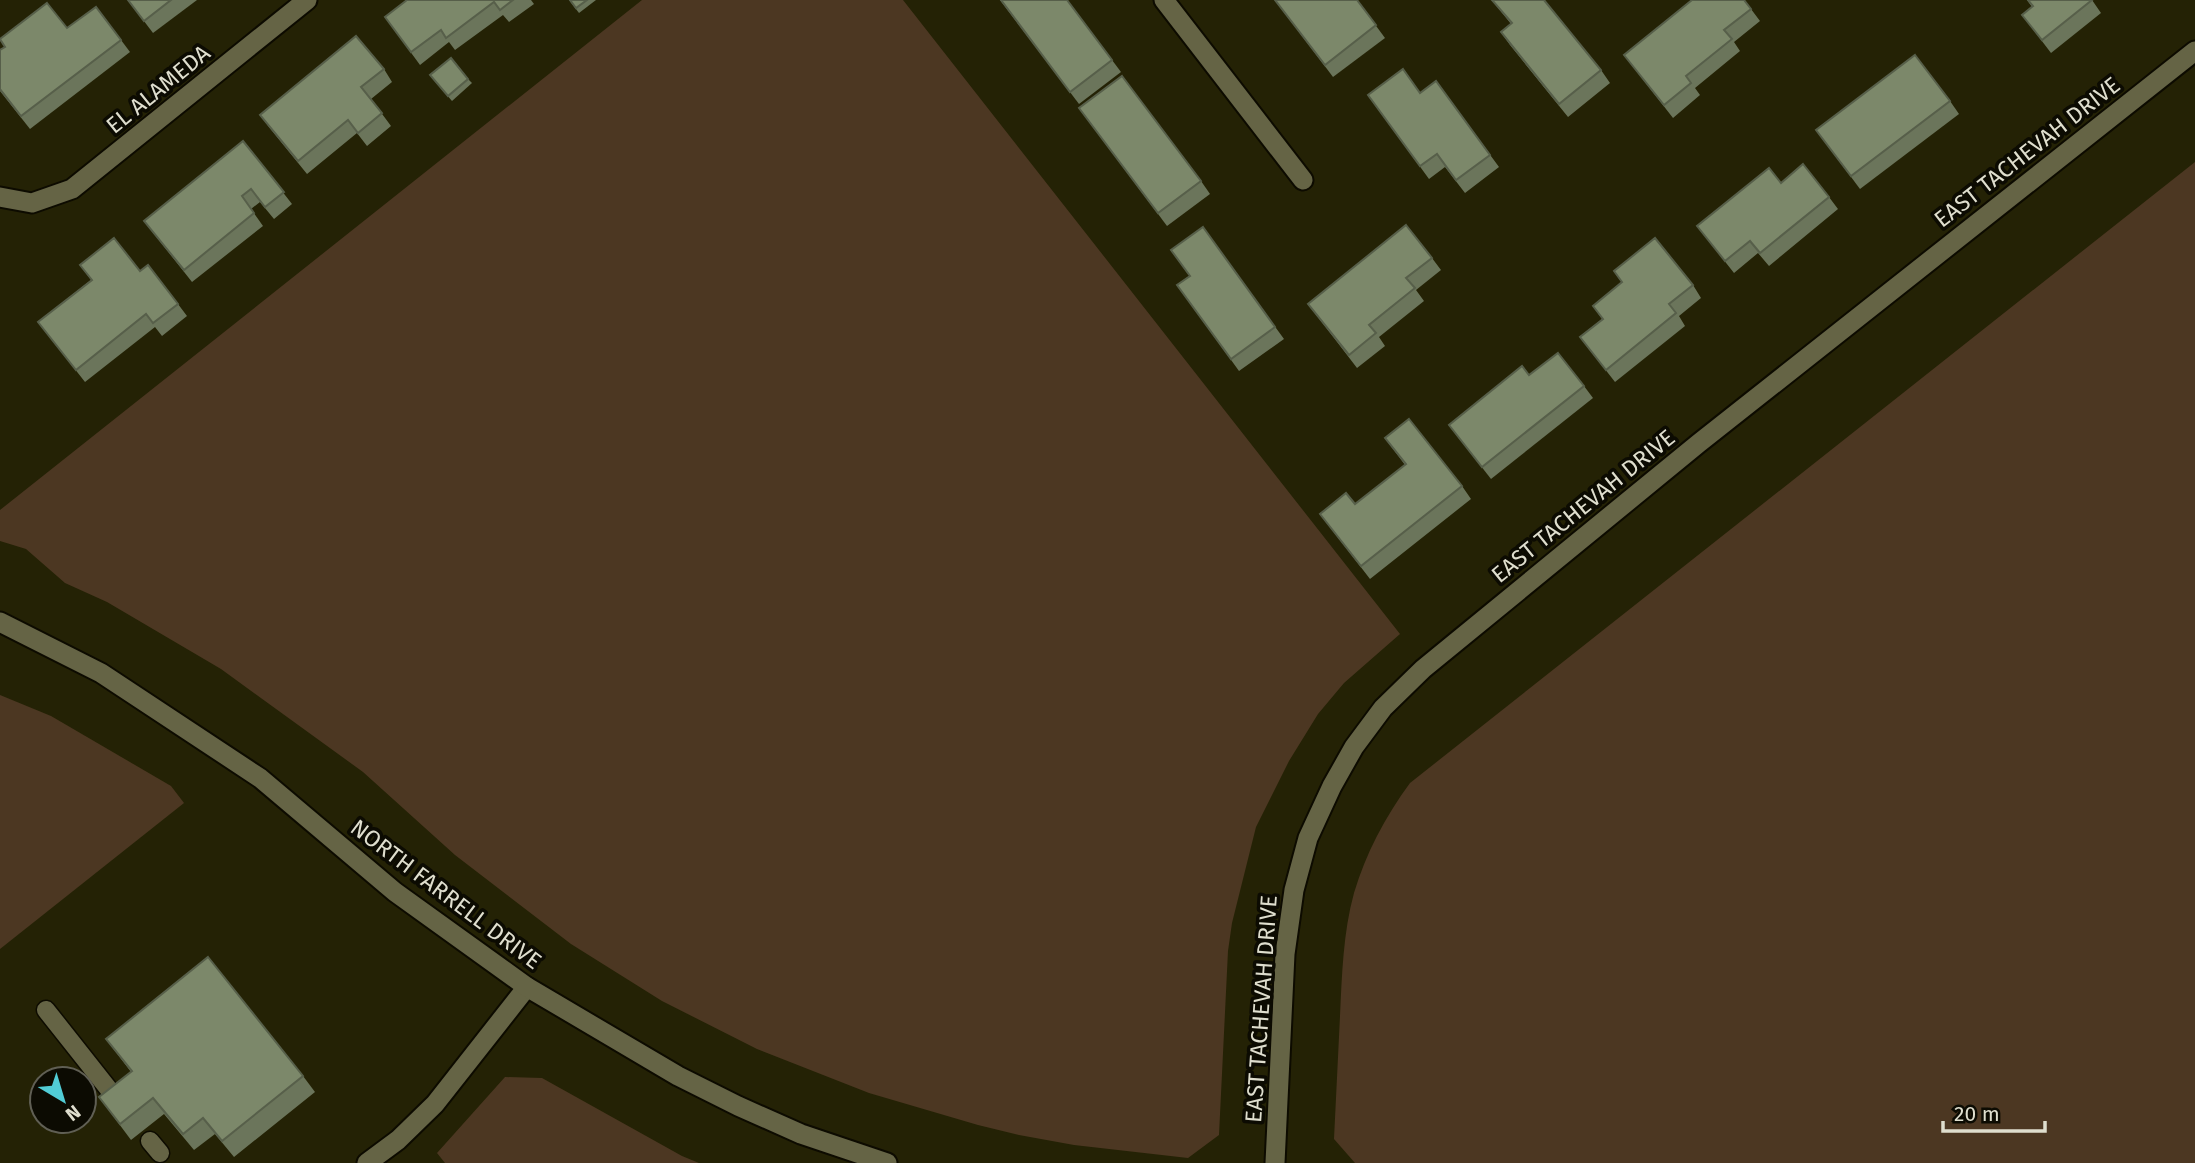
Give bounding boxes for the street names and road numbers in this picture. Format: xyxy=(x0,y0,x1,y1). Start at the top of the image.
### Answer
street label: EL ALAMEDA xyxy=(100,38,216,139)
street label: EAST TACHEVAH DRIVE xyxy=(1929,71,2125,233)
street label: EAST TACHEVAH DRIVE xyxy=(1486,423,1680,589)
street label: NORTH FARRELL DRIVE xyxy=(345,813,547,975)
street label: EAST TACHEVAH DRIVE xyxy=(1239,894,1283,1124)

